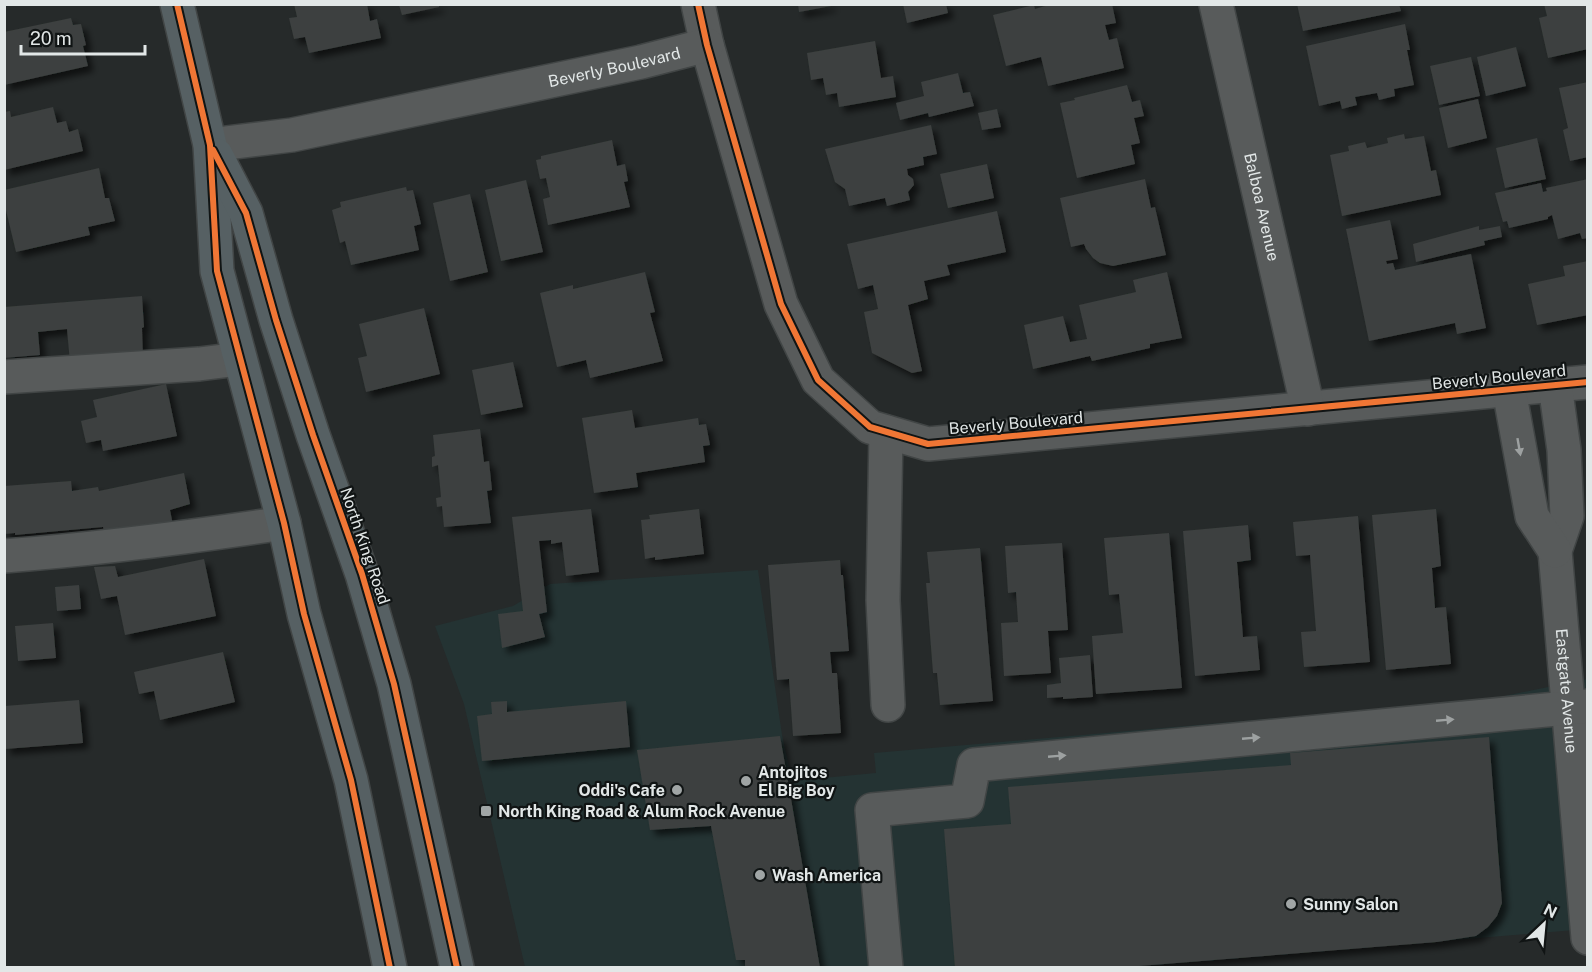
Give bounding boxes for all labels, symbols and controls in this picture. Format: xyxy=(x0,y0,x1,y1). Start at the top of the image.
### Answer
scale bar xyxy=(21,18,146,56)
text: 20 m xyxy=(30,28,72,49)
street label: Beverly Boulevard xyxy=(546,43,682,91)
street label: Balboa Avenue xyxy=(1241,151,1284,263)
street label: Beverly Boulevard xyxy=(1431,361,1567,393)
street label: Beverly Boulevard xyxy=(948,408,1084,438)
one-way arrow xyxy=(1515,438,1524,457)
street label: North King Road xyxy=(336,485,394,607)
street label: Eastgate Avenue xyxy=(1552,628,1582,754)
one-way arrow xyxy=(1436,715,1455,725)
one-way arrow xyxy=(1241,733,1260,743)
one-way arrow xyxy=(1047,751,1066,761)
place label: Antojitos El Big Boy xyxy=(758,763,835,800)
marker: Antojitos El Big Boy xyxy=(739,774,753,788)
place label: Oddi's Cafe xyxy=(579,781,665,800)
marker: Oddi's Cafe xyxy=(670,783,684,797)
place label: North King Road & Alum Rock Avenue xyxy=(498,802,785,821)
marker: North King Road & Alum Rock Avenue xyxy=(479,804,493,818)
place label: Wash America xyxy=(772,866,881,885)
marker: Wash America xyxy=(753,868,767,882)
north arrow xyxy=(1514,894,1574,954)
place label: Sunny Salon xyxy=(1303,895,1398,914)
marker: Sunny Salon xyxy=(1284,897,1298,911)
text: N xyxy=(1541,900,1560,922)

